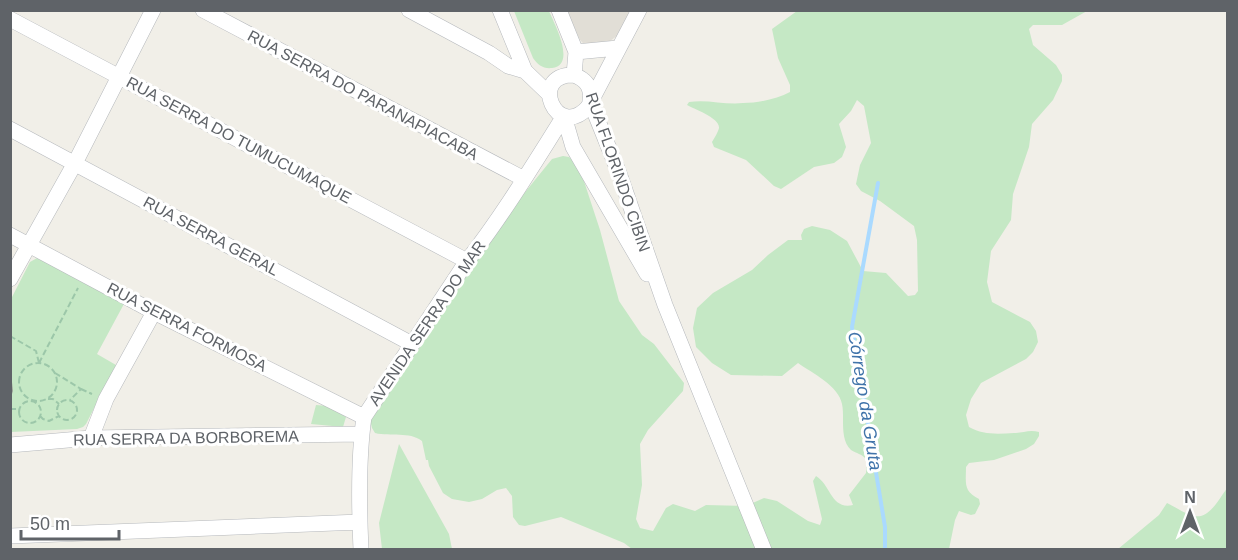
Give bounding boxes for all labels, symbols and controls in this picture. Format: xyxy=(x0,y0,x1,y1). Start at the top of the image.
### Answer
street label: RUA SERRA DO PARANAPIACABA xyxy=(245,27,481,163)
street label: RUA SERRA DO TUMUCUMAQUE xyxy=(124,73,354,207)
street label: RUA FLORINDO CIBIN xyxy=(583,90,653,254)
street label: RUA SERRA GERAL xyxy=(141,193,281,279)
street label: AVENIDA SERRA DO MAR xyxy=(365,237,489,409)
street label: RUA SERRA FORMOSA xyxy=(104,279,270,375)
water label: Córrego da Gruta xyxy=(844,330,886,472)
street label: RUA SERRA DA BORBOREMA xyxy=(73,428,299,448)
north arrow xyxy=(1160,482,1220,542)
text: N xyxy=(1184,489,1196,506)
scale bar xyxy=(21,503,118,541)
text: 50 m xyxy=(30,514,70,534)

